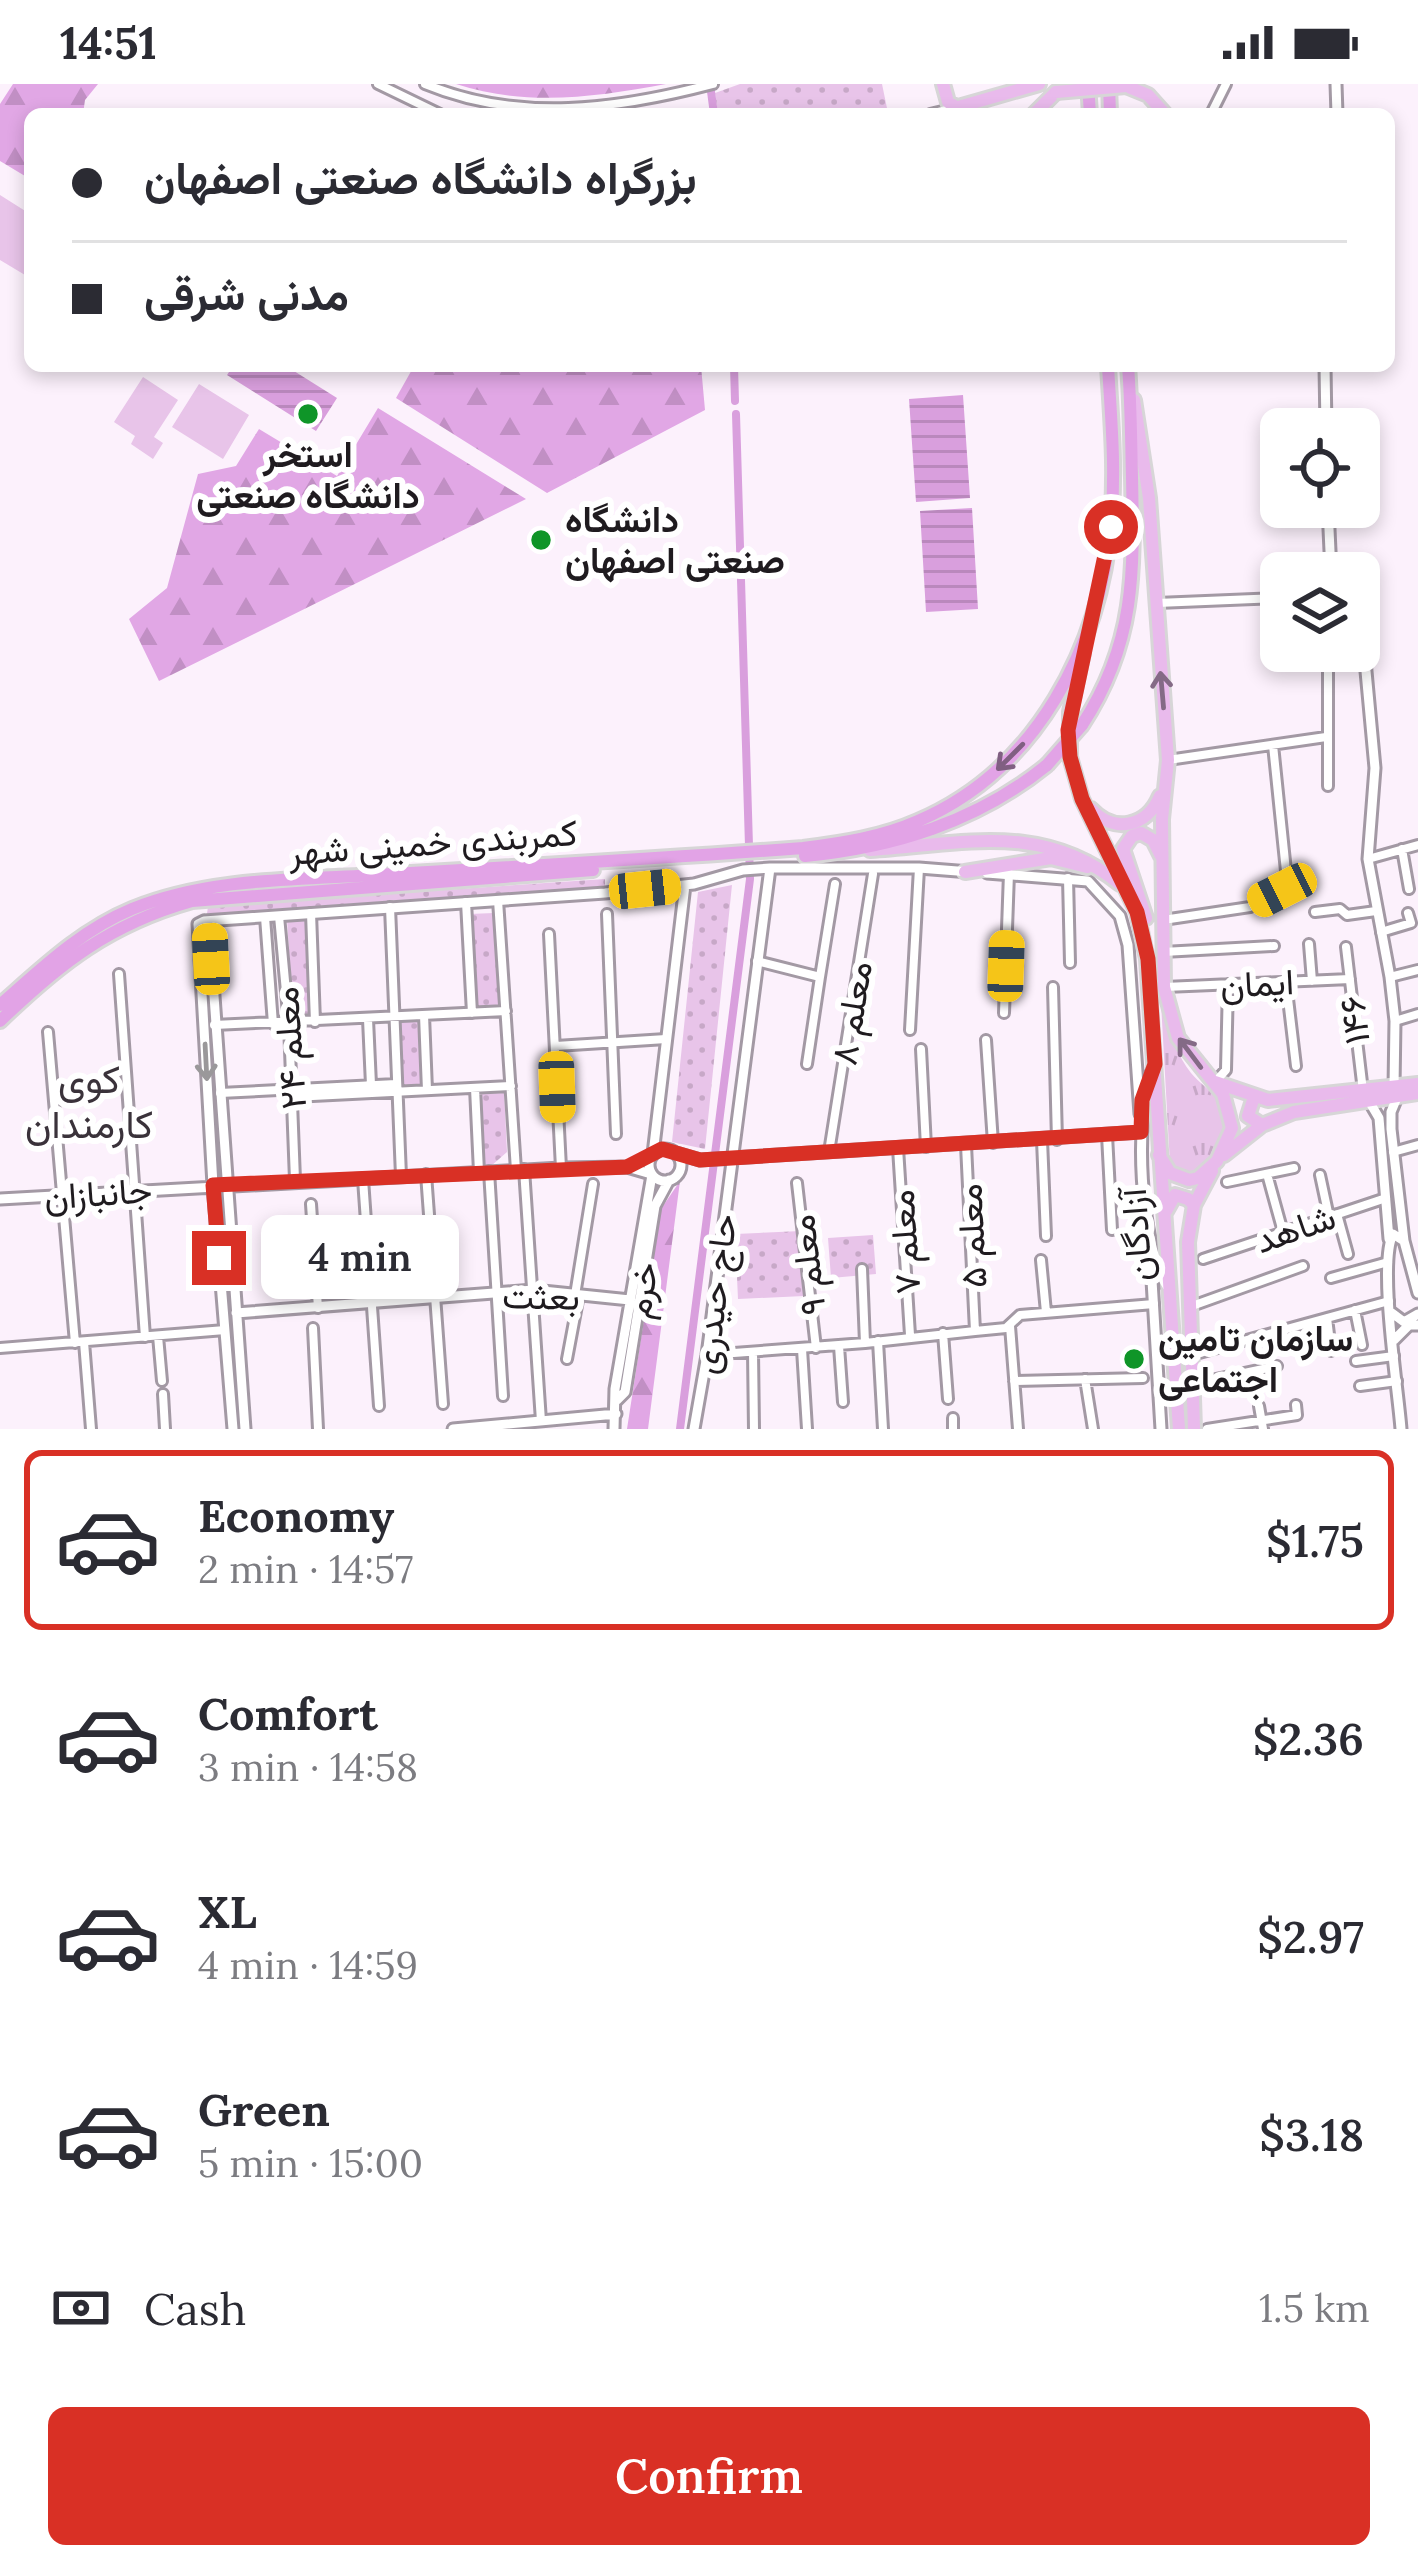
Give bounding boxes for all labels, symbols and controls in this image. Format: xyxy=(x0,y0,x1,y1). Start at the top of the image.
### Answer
text: 14:51 xyxy=(60,14,157,71)
text: بزرگراه دانشگاه صنعتی اصفهان xyxy=(144,149,697,206)
text: مدنی شرقی xyxy=(144,265,349,322)
marker: استخر دانشگاه صنعتی xyxy=(295,401,321,427)
map controls xyxy=(1260,408,1380,672)
button: locate xyxy=(1260,408,1380,528)
place label: استخر دانشگاه صنعتی xyxy=(196,431,420,518)
place label: دانشگاه صنعتی اصفهان xyxy=(565,496,785,583)
route start xyxy=(1084,500,1138,554)
marker: دانشگاه صنعتی اصفهان xyxy=(528,527,554,553)
button: layers xyxy=(1260,552,1380,672)
one-way arrow xyxy=(1150,671,1173,710)
one-way arrow xyxy=(996,742,1024,771)
street label: کمربندی خمینی شهر xyxy=(286,809,579,875)
car xyxy=(1242,858,1322,922)
car xyxy=(607,867,683,911)
car xyxy=(191,922,231,996)
car xyxy=(987,929,1025,1003)
street label: معلم ۸ xyxy=(820,958,883,1068)
street label: ایمان xyxy=(1219,958,1295,1008)
street label: معلم ۲۴ xyxy=(262,985,317,1111)
street label: ۱۴۶ xyxy=(1328,993,1380,1047)
one-way arrow xyxy=(1177,1037,1203,1069)
one-way arrow xyxy=(195,1042,218,1081)
car xyxy=(538,1050,576,1124)
district label: کوی کارمندان xyxy=(25,1054,153,1149)
street label: جانبازان xyxy=(42,1166,154,1220)
street label: معلم ۵ xyxy=(945,1182,998,1290)
street label: آزادگان xyxy=(1110,1184,1162,1283)
street label: معلم ۷ xyxy=(877,1188,932,1296)
street label: شاهد xyxy=(1249,1193,1341,1263)
street label: حاج حیدری xyxy=(681,1211,749,1377)
street label: معلم ۹ xyxy=(778,1212,837,1318)
callout: 4 min xyxy=(261,1216,459,1300)
route end xyxy=(192,1231,246,1285)
text: 4 min xyxy=(308,1232,412,1282)
street label: خرم xyxy=(614,1258,669,1322)
street label: بعثت xyxy=(502,1272,580,1320)
place label: سازمان تامین اجتماعی xyxy=(1158,1315,1353,1402)
marker: سازمان تامین اجتماعی xyxy=(1121,1346,1147,1372)
icon: car xyxy=(54,1486,162,1594)
text: Economy xyxy=(198,1487,394,1544)
text: $1.75 xyxy=(1266,1512,1364,1569)
text: 2 min · 14:57 xyxy=(198,1544,413,1594)
icon: car xyxy=(54,1684,162,1792)
text: Comfort xyxy=(198,1685,378,1742)
text: $2.36 xyxy=(1253,1710,1364,1767)
text: 3 min · 14:58 xyxy=(198,1742,418,1792)
icon: car xyxy=(54,1882,162,1990)
text: XL xyxy=(198,1883,257,1940)
text: $2.97 xyxy=(1257,1908,1364,1965)
text: 4 min · 14:59 xyxy=(198,1940,418,1990)
icon: car xyxy=(54,2080,162,2188)
text: Green xyxy=(198,2081,330,2138)
text: $3.18 xyxy=(1259,2106,1364,2163)
text: 5 min · 15:00 xyxy=(198,2138,423,2188)
icon: cash xyxy=(48,2275,114,2341)
text: Cash xyxy=(144,2280,246,2337)
text: 1.5 km xyxy=(1259,2283,1370,2333)
button: Confirm xyxy=(48,2407,1370,2545)

